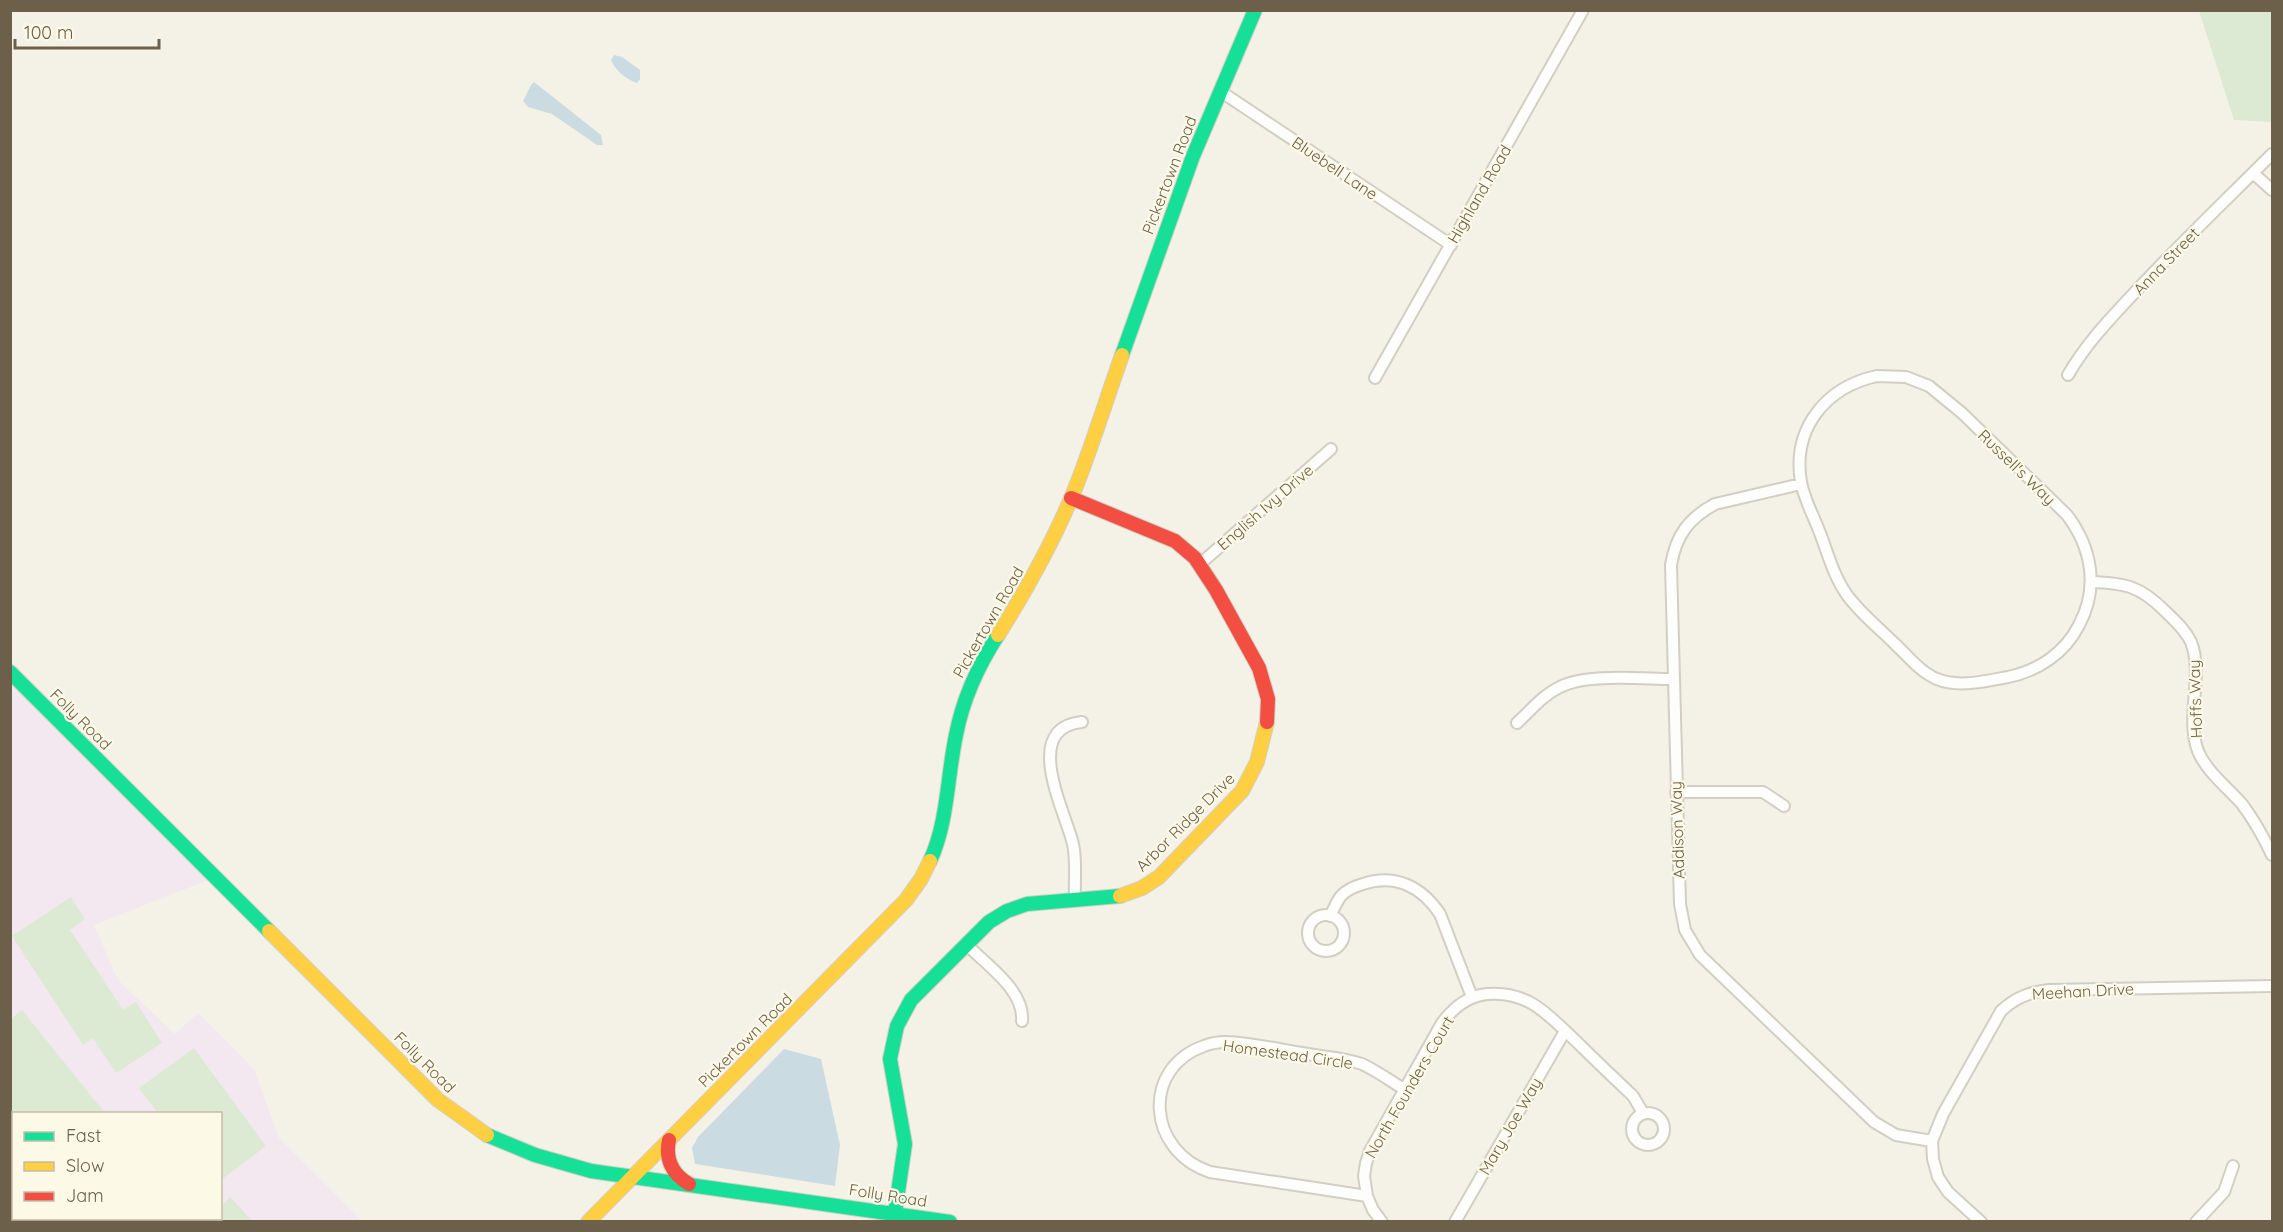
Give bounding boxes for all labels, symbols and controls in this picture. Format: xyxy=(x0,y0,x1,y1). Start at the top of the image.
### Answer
scale bar xyxy=(15,12,159,50)
text: 100 m xyxy=(24,21,73,44)
street label: Pickertown Road xyxy=(1137,113,1201,237)
street label: Bluebell Lane xyxy=(1288,132,1382,204)
street label: Highland Road xyxy=(1443,141,1515,247)
street label: Anna Street xyxy=(2129,223,2203,299)
street label: Russell's Way xyxy=(1974,425,2060,509)
street label: English Ivy Drive xyxy=(1213,460,1317,554)
street label: Pickertown Road xyxy=(948,563,1028,681)
street label: Hoffs Way xyxy=(2184,659,2206,739)
street label: Folly Road xyxy=(46,684,116,754)
street label: Arbor Ridge Drive xyxy=(1131,768,1239,876)
street label: Addison Way xyxy=(1665,781,1689,879)
street label: Meehan Drive xyxy=(2031,978,2135,1004)
street label: Pickertown Road xyxy=(694,989,796,1091)
street label: North Founders Court xyxy=(1360,1012,1458,1162)
street label: Folly Road xyxy=(390,1027,460,1097)
street label: Homestead Circle xyxy=(1222,1035,1354,1073)
street label: Mary Joe Way xyxy=(1474,1074,1546,1178)
legend xyxy=(12,1112,222,1220)
text: Fast xyxy=(66,1124,101,1147)
text: Slow xyxy=(66,1154,104,1177)
street label: Folly Road xyxy=(848,1179,928,1211)
text: Jam xyxy=(66,1184,104,1207)

